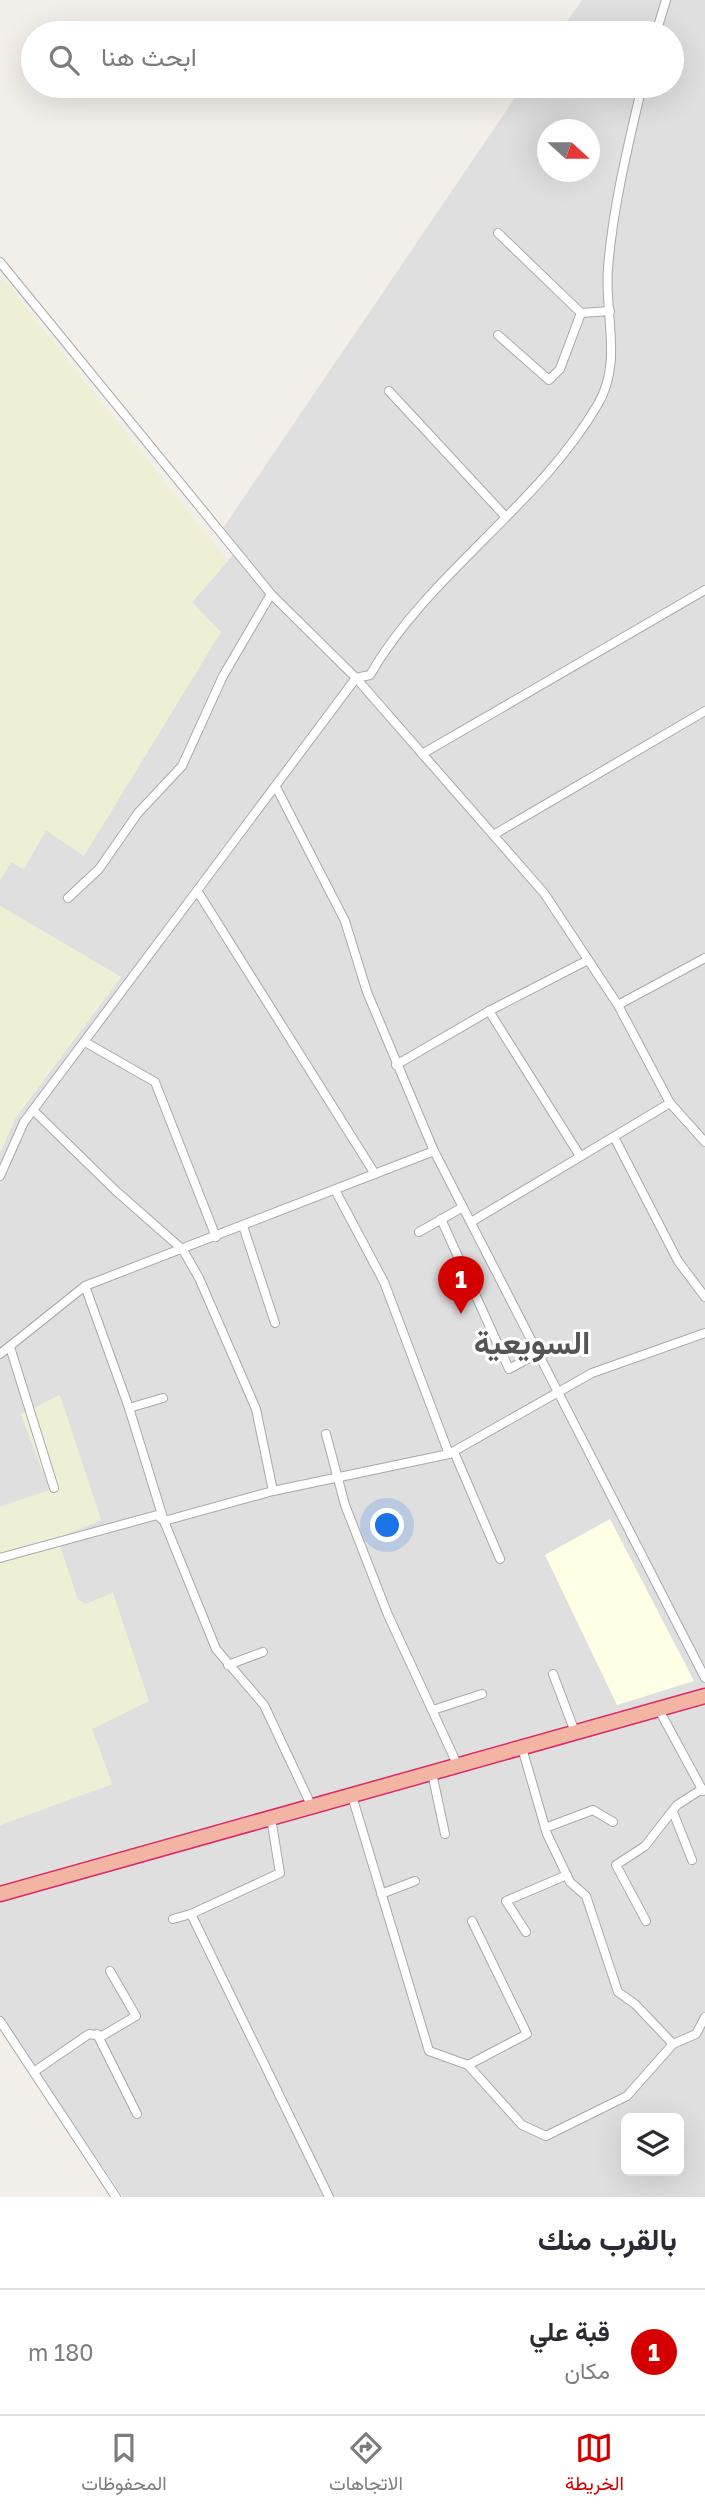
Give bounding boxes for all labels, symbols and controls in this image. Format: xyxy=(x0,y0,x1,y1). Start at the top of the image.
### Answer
search box xyxy=(21,21,684,98)
icon: search xyxy=(45,41,83,79)
text: ابحث هنا xyxy=(101,41,197,72)
north arrow xyxy=(537,119,600,182)
pin: 1 xyxy=(438,1256,484,1314)
district label: السويعية xyxy=(474,1323,590,1363)
your location xyxy=(370,1508,404,1542)
map controls xyxy=(621,2113,684,2176)
button: layers xyxy=(621,2113,684,2176)
text: بالقرب منك xyxy=(538,2221,677,2257)
text: قبة علي xyxy=(529,2316,610,2347)
text: 180 m xyxy=(28,2338,94,2366)
text: 1 xyxy=(648,2338,660,2366)
text: مكان xyxy=(564,2356,610,2384)
tab: المحفوظات xyxy=(81,2429,167,2500)
tab: الاتجاهات xyxy=(329,2429,403,2500)
tab: الخريطة xyxy=(565,2429,624,2500)

